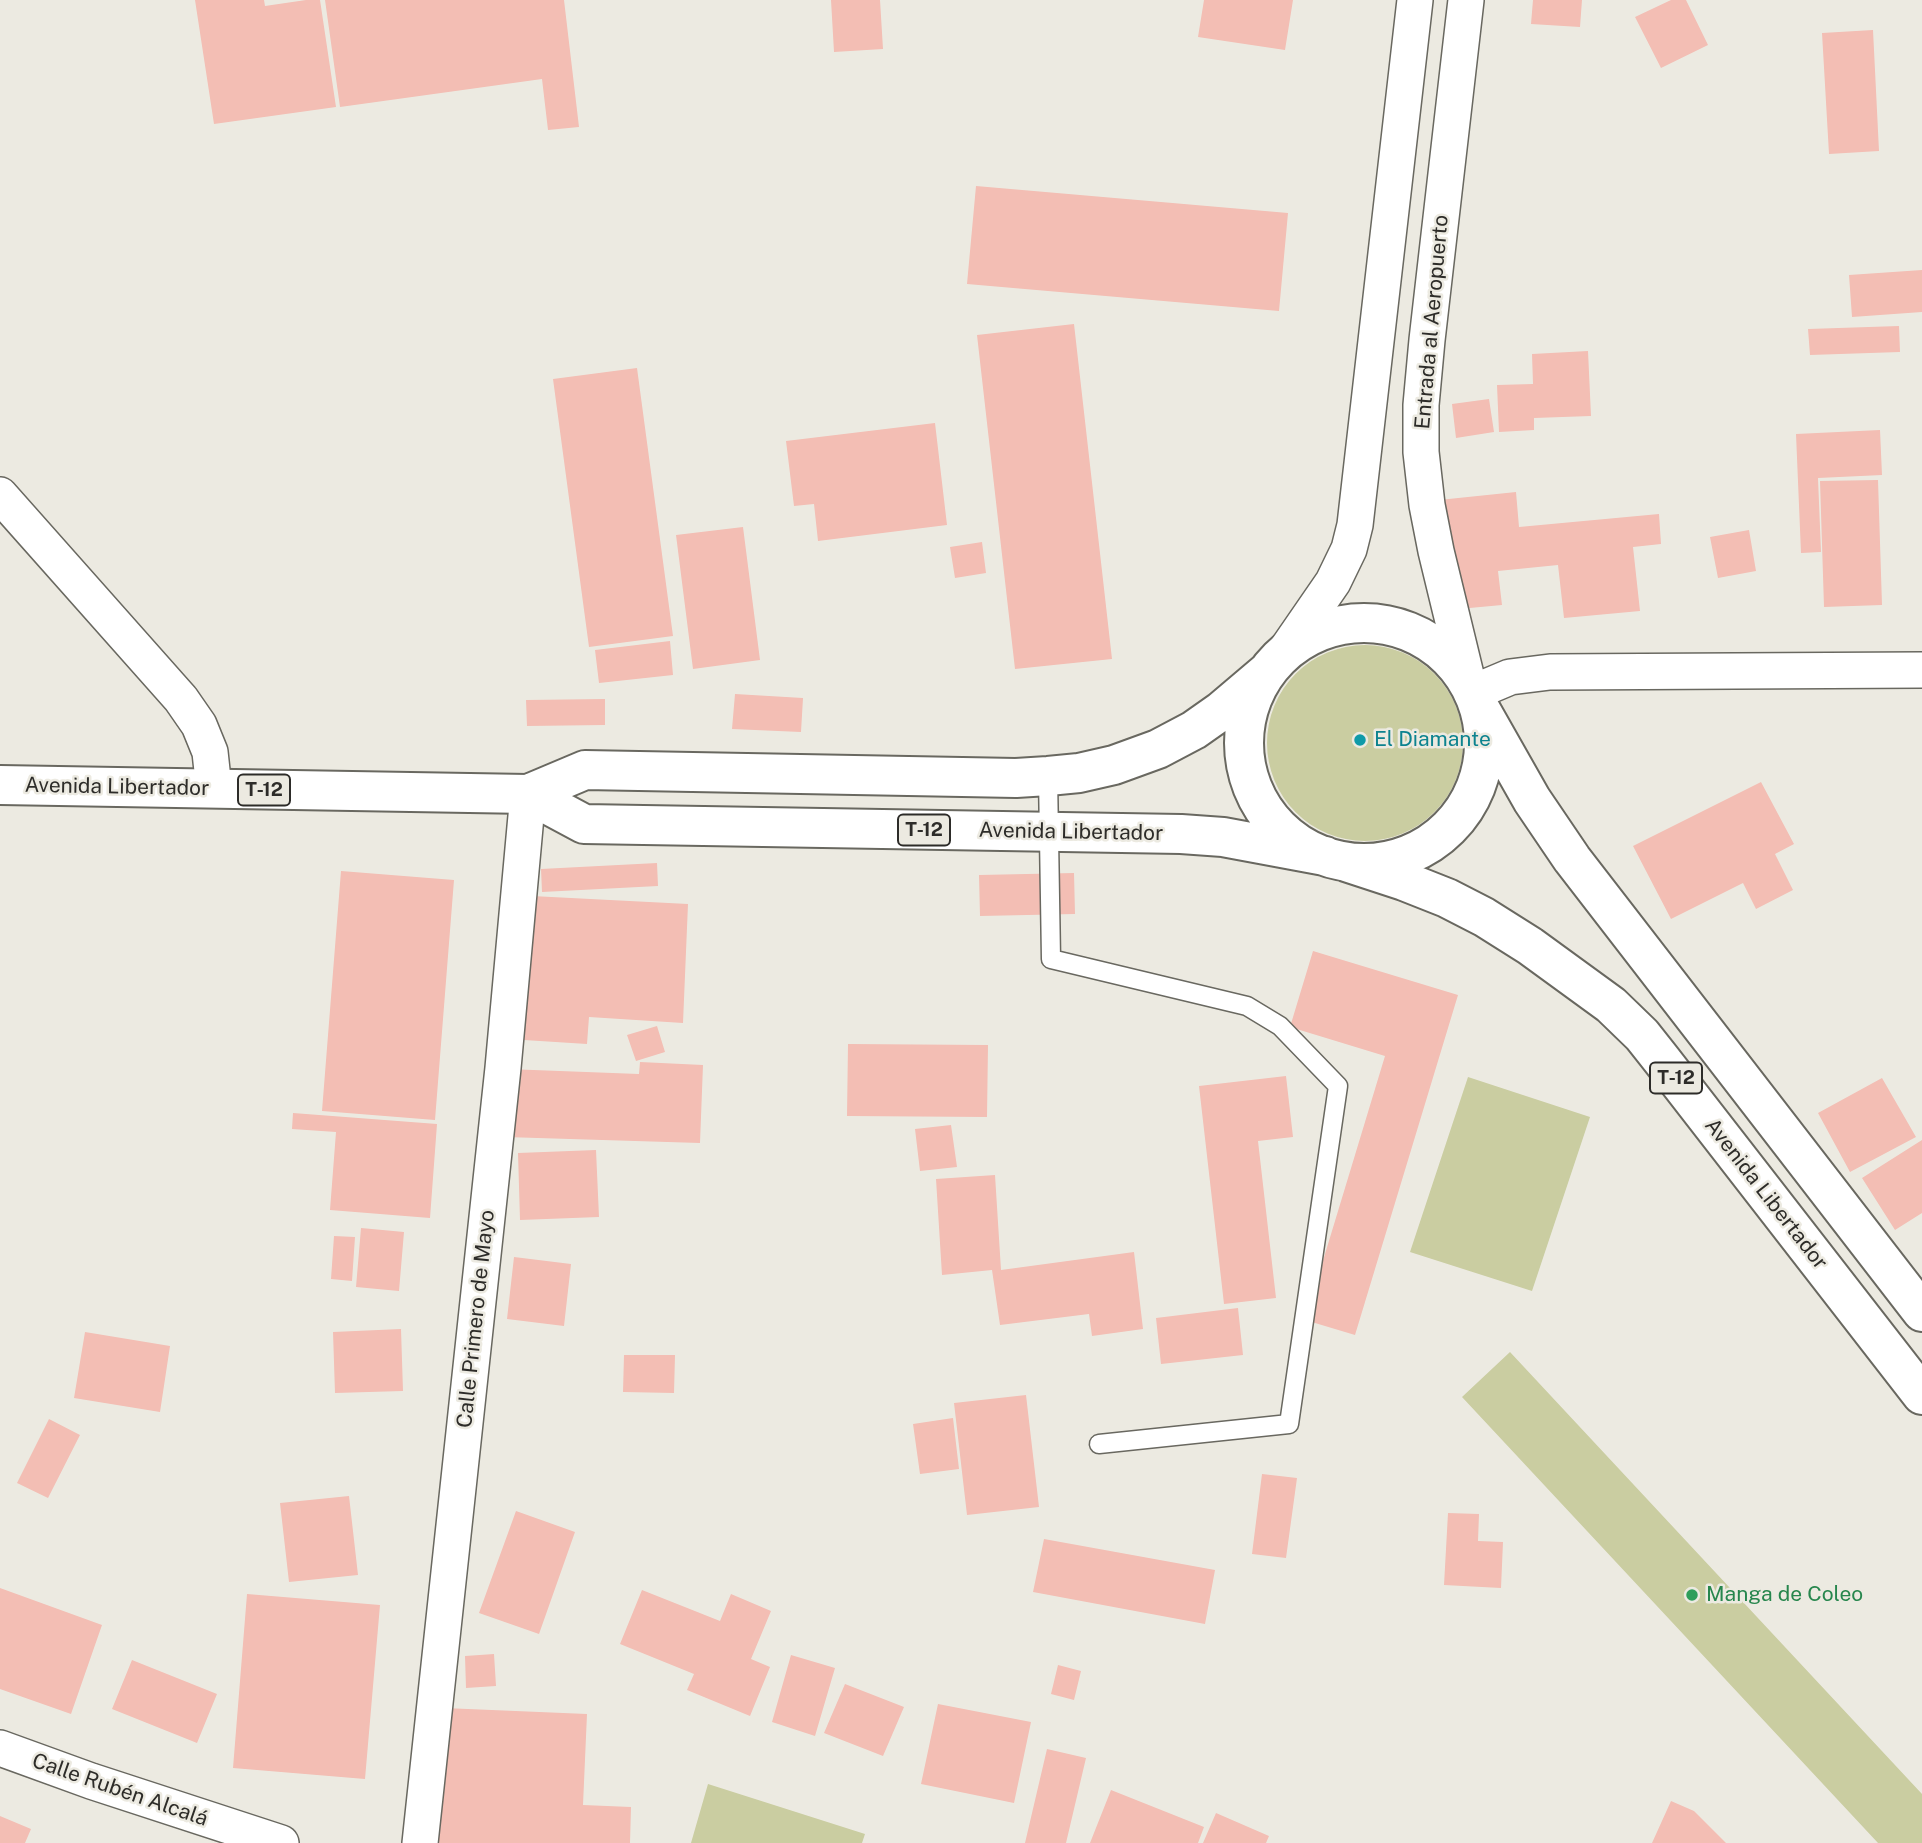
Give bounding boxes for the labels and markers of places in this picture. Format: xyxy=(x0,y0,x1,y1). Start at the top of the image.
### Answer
place label: El Diamante xyxy=(1374,727,1491,753)
marker: El Diamante xyxy=(1352,732,1368,748)
place label: Manga de Coleo xyxy=(1706,1582,1863,1608)
marker: Manga de Coleo xyxy=(1684,1587,1700,1603)

